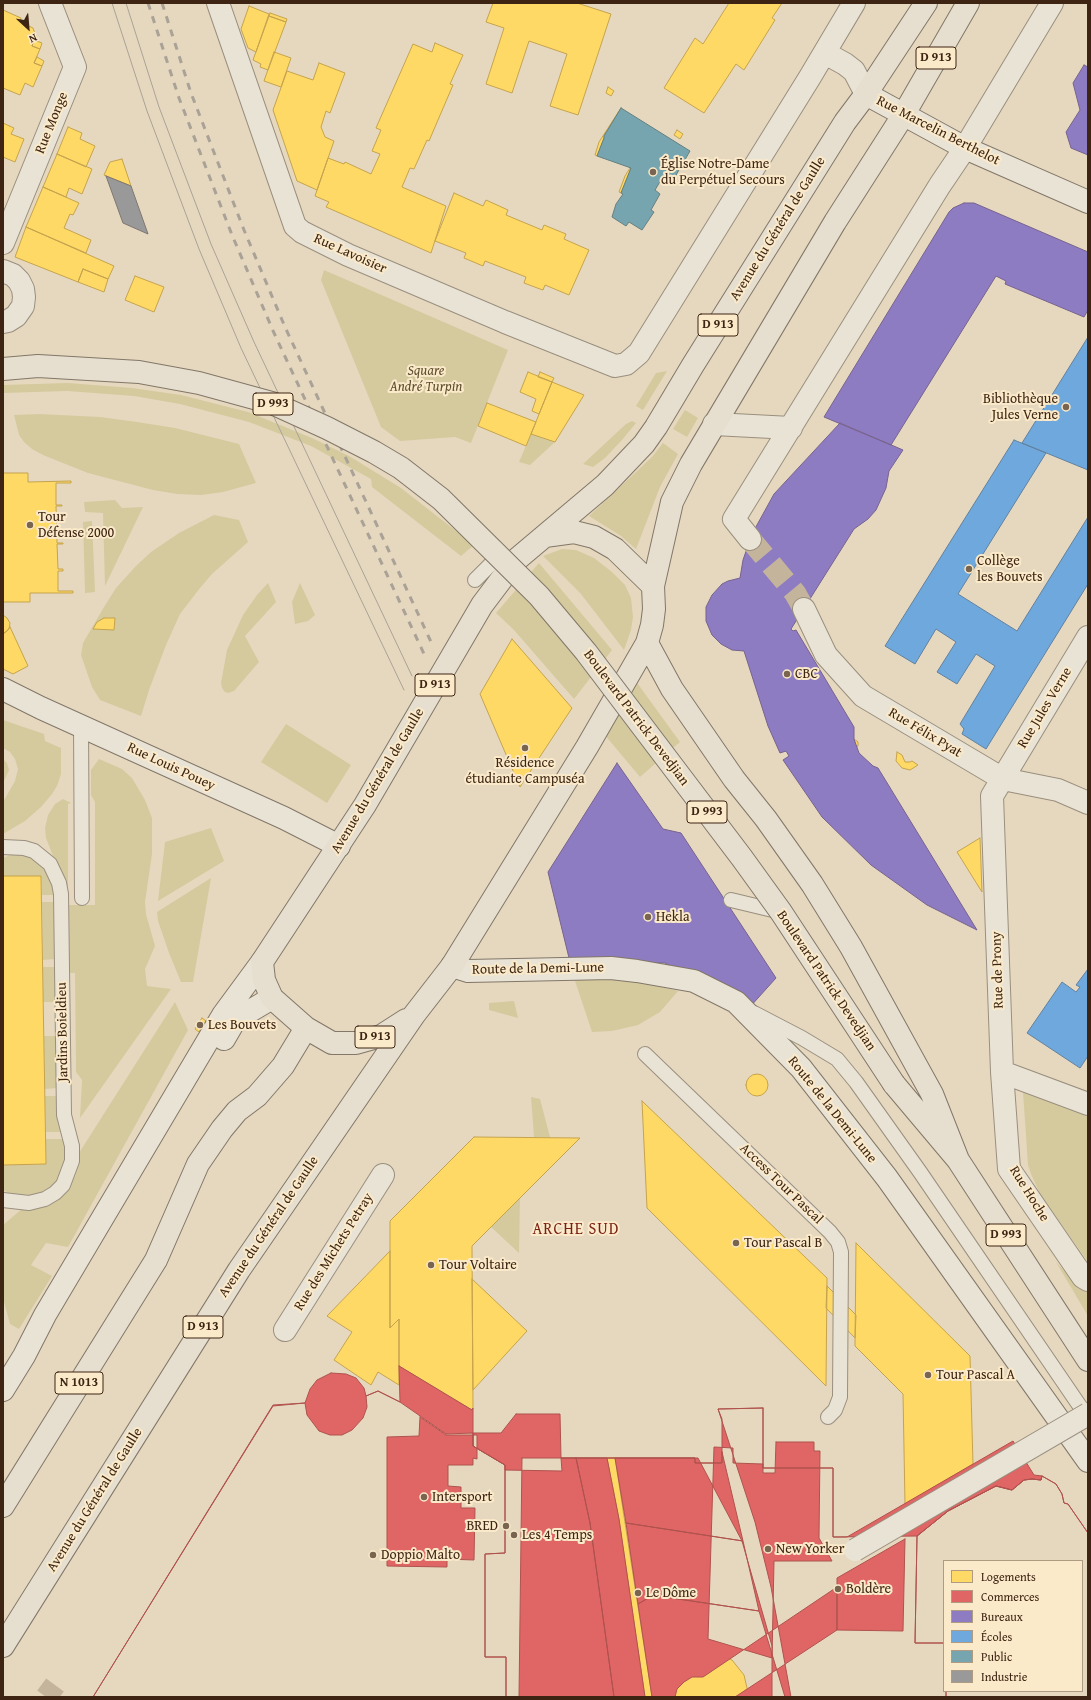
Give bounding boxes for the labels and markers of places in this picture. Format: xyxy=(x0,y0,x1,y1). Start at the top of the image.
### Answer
place label: Église Notre-Dame du Perpétuel Secours xyxy=(661,156,785,188)
marker: Église Notre-Dame du Perpétuel Secours xyxy=(648,167,658,177)
place label: Bibliothèque Jules Verne xyxy=(983,391,1058,424)
marker: Bibliothèque Jules Verne xyxy=(1061,402,1071,412)
place label: Tour Défense 2000 xyxy=(38,509,114,542)
marker: Tour Défense 2000 xyxy=(25,520,35,530)
place label: Collège les Bouvets xyxy=(977,553,1043,586)
marker: Collège les Bouvets xyxy=(964,564,974,574)
place label: CBC xyxy=(795,666,818,682)
marker: CBC xyxy=(782,669,792,679)
marker: Résidence étudiante Campuséa xyxy=(520,743,530,753)
place label: Résidence étudiante Campuséa xyxy=(465,755,585,788)
place label: Hekla xyxy=(656,909,690,925)
marker: Hekla xyxy=(643,912,653,922)
place label: Les Bouvets xyxy=(208,1017,276,1033)
marker: Les Bouvets xyxy=(195,1020,205,1030)
place label: Tour Pascal B xyxy=(744,1235,822,1251)
marker: Tour Pascal B xyxy=(731,1238,741,1248)
place label: Tour Voltaire xyxy=(439,1257,517,1273)
marker: Tour Voltaire xyxy=(426,1260,436,1270)
place label: Tour Pascal A xyxy=(936,1367,1015,1383)
marker: Tour Pascal A xyxy=(923,1370,933,1380)
place label: Intersport xyxy=(432,1489,492,1505)
marker: Intersport xyxy=(419,1492,429,1502)
place label: BRED xyxy=(466,1518,498,1534)
marker: BRED xyxy=(501,1521,511,1531)
place label: Les 4 Temps xyxy=(522,1527,592,1543)
marker: Les 4 Temps xyxy=(509,1530,519,1540)
place label: New Yorker xyxy=(776,1541,844,1557)
marker: New Yorker xyxy=(763,1544,773,1554)
place label: Doppio Malto xyxy=(381,1547,460,1563)
marker: Doppio Malto xyxy=(368,1550,378,1560)
place label: Boldère xyxy=(846,1581,891,1597)
marker: Boldère xyxy=(833,1584,843,1594)
place label: Le Dôme xyxy=(646,1585,696,1601)
marker: Le Dôme xyxy=(633,1588,643,1598)

